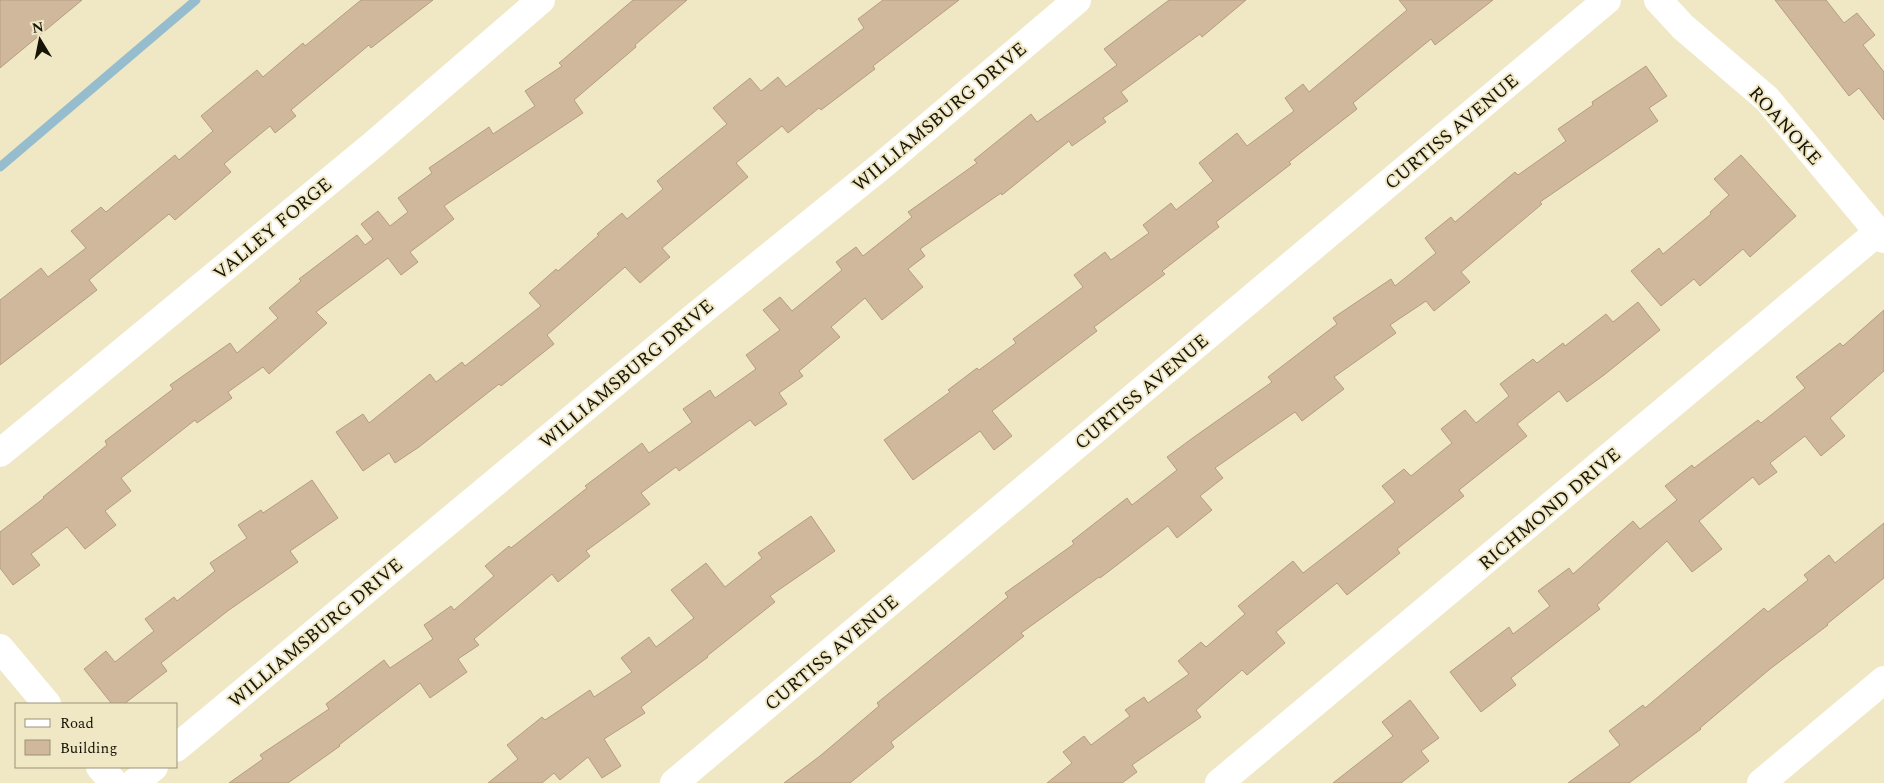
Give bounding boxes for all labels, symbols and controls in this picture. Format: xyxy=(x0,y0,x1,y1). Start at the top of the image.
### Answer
north arrow xyxy=(15,15,65,65)
text: N xyxy=(30,16,45,39)
street label: WILLIAMSBURG DRIVE xyxy=(846,35,1034,199)
street label: CURTISS AVENUE xyxy=(1378,67,1526,197)
street label: ROANOKE xyxy=(1741,80,1828,172)
street label: VALLEY FORGE xyxy=(207,171,339,288)
street label: WILLIAMSBURG DRIVE xyxy=(533,292,721,456)
street label: CURTISS AVENUE xyxy=(1068,327,1216,457)
street label: RICHMOND DRIVE xyxy=(1472,441,1628,578)
street label: WILLIAMSBURG DRIVE xyxy=(222,551,410,715)
street label: CURTISS AVENUE xyxy=(758,588,906,718)
legend xyxy=(15,703,178,768)
text: Road xyxy=(60,712,94,735)
text: Building xyxy=(60,737,117,760)

